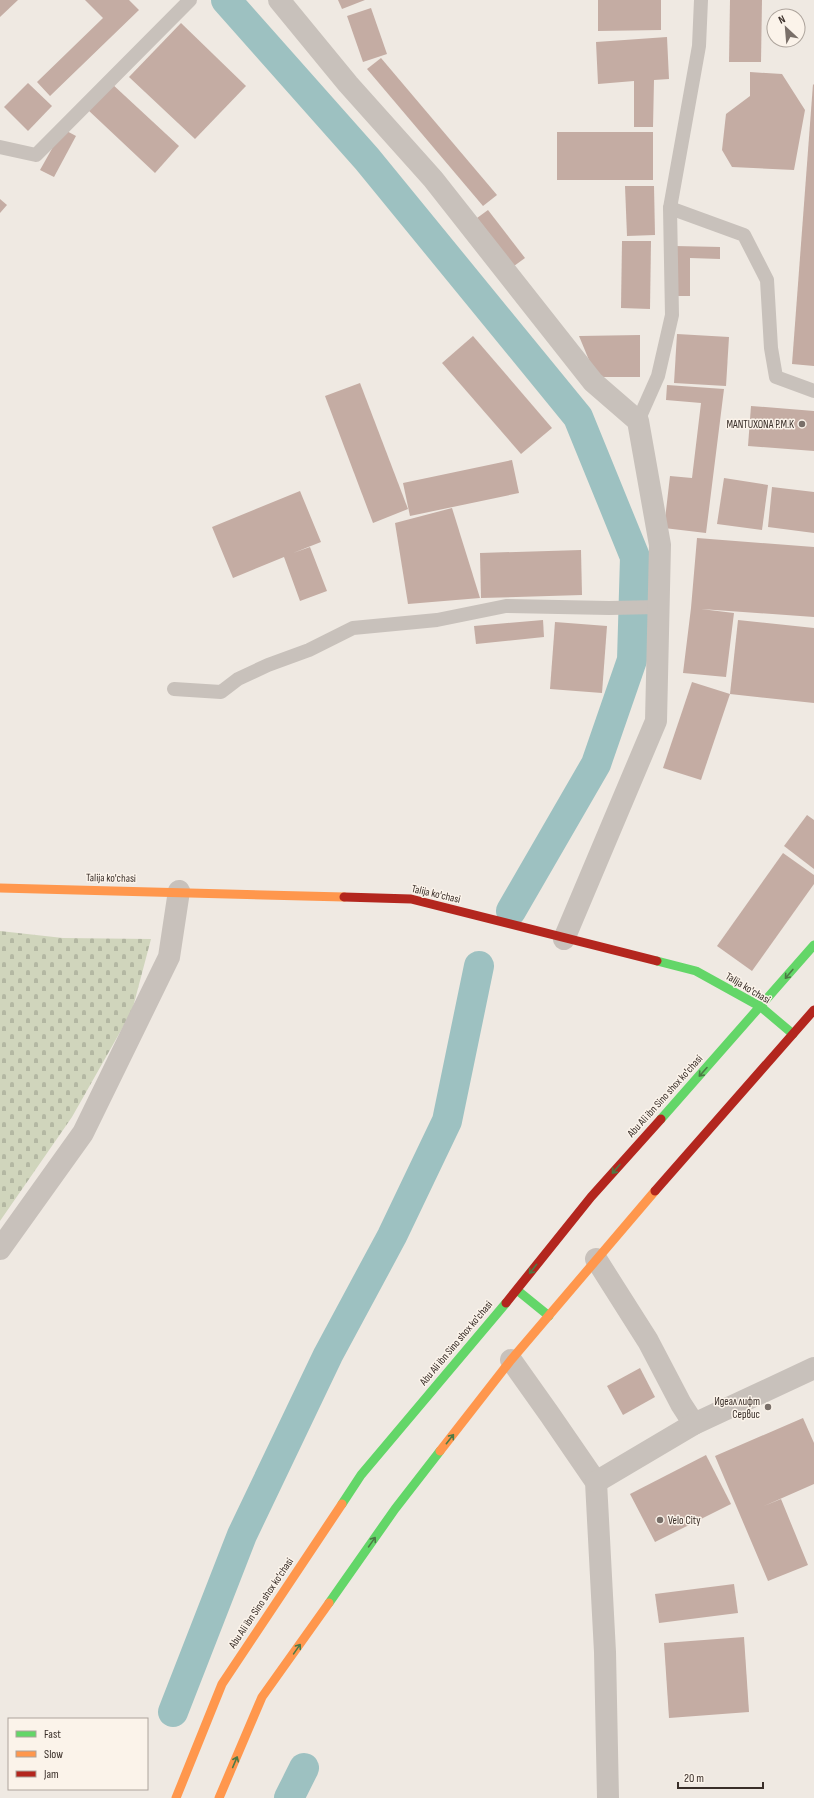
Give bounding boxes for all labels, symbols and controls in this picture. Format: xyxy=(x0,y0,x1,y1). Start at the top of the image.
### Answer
north arrow xyxy=(766,8,806,48)
text: N xyxy=(776,12,787,27)
place label: MANTUXONA P.M.K xyxy=(726,418,794,431)
marker: MANTUXONA P.M.K xyxy=(797,419,807,429)
street label: Talija ko'chasi xyxy=(86,871,136,885)
street label: Talija ko'chasi xyxy=(410,882,462,906)
one-way arrow xyxy=(784,969,793,980)
street label: Talija ko'chasi xyxy=(723,970,773,1006)
street label: Abu Ali ibn Sino shox ko'chasi xyxy=(624,1052,705,1141)
one-way arrow xyxy=(698,1067,708,1077)
one-way arrow xyxy=(612,1163,621,1174)
one-way arrow xyxy=(529,1263,537,1274)
street label: Abu Ali ibn Sino shox ko'chasi xyxy=(416,1298,495,1389)
place label: Идеал лифт Сервис xyxy=(714,1395,760,1421)
marker: Идеал лифт Сервис xyxy=(763,1402,773,1412)
one-way arrow xyxy=(446,1433,454,1444)
place label: Velo City xyxy=(668,1514,701,1527)
marker: Velo City xyxy=(655,1515,665,1525)
one-way arrow xyxy=(368,1537,376,1548)
street label: Abu Ali ibn Sino shox ko'chasi xyxy=(225,1555,296,1651)
one-way arrow xyxy=(293,1643,301,1654)
legend xyxy=(8,1718,148,1790)
text: Fast xyxy=(44,1727,61,1742)
text: Slow xyxy=(44,1747,63,1762)
one-way arrow xyxy=(231,1757,239,1769)
scale bar xyxy=(678,1764,763,1790)
text: Jam xyxy=(43,1767,59,1782)
text: 20 m xyxy=(684,1771,704,1786)

